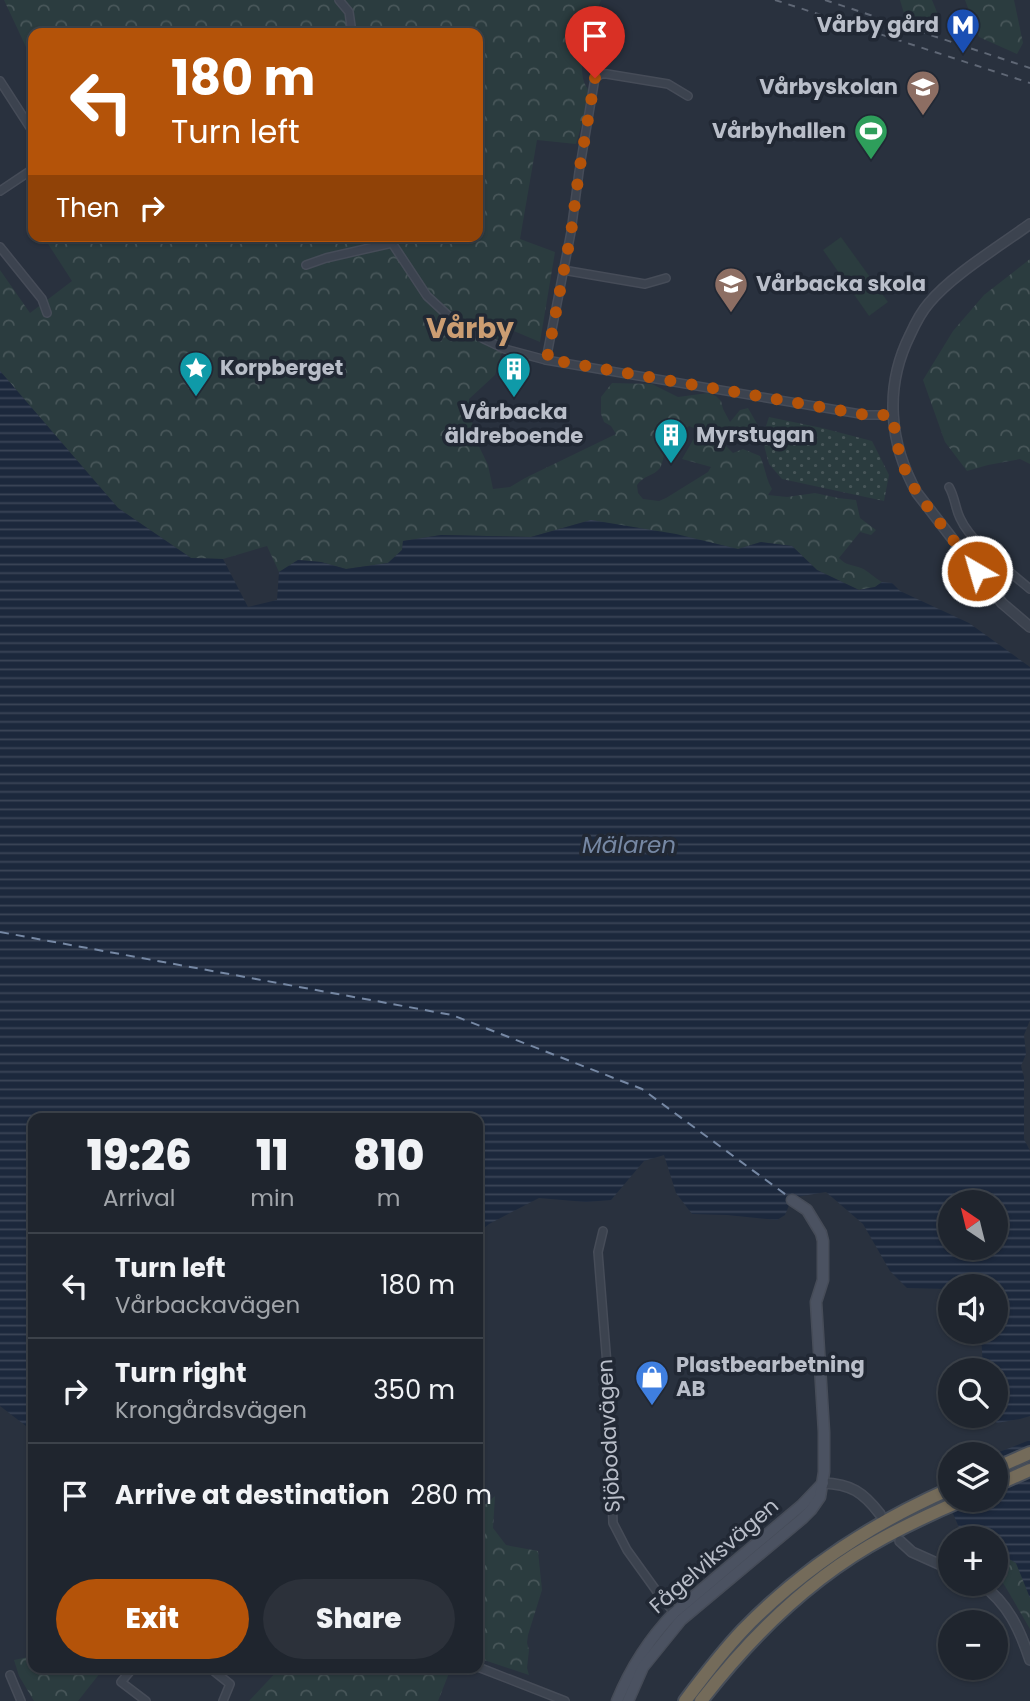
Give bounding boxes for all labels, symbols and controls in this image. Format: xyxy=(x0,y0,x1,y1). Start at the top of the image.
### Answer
pin xyxy=(565,6,625,78)
metro station icon: Vårby gård xyxy=(944,6,982,55)
place label: Vårby gård xyxy=(817,10,939,39)
icon: arrive xyxy=(576,17,614,55)
text: 180 m xyxy=(171,44,315,112)
icon: left xyxy=(56,56,147,147)
school or university icon: Vårbyskolan xyxy=(904,68,942,117)
place label: Vårbyskolan xyxy=(759,72,898,101)
text: Turn left xyxy=(171,109,300,154)
sports icon: Vårbyhallen xyxy=(852,112,890,161)
place label: Vårbyhallen xyxy=(712,116,846,145)
icon: right xyxy=(133,189,171,227)
text: Then xyxy=(56,190,119,226)
school or university icon: Vårbacka skola xyxy=(712,265,750,314)
place label: Vårbacka skola xyxy=(756,269,926,298)
district label: Vårby xyxy=(426,309,514,348)
place icon: Korpberget xyxy=(177,349,215,398)
building icon: Vårbacka äldreboende xyxy=(495,350,533,399)
place label: Korpberget xyxy=(220,353,343,382)
place label: Vårbacka äldreboende xyxy=(445,397,583,450)
building icon: Myrstugan xyxy=(652,416,690,465)
place label: Myrstugan xyxy=(696,420,815,449)
position arrow xyxy=(940,534,1014,608)
water label: Mälaren xyxy=(582,829,676,861)
text: 19:26 xyxy=(87,1126,192,1185)
text: 11 xyxy=(256,1126,289,1185)
text: 810 xyxy=(353,1126,424,1185)
text: Arrival xyxy=(103,1182,175,1214)
text: min xyxy=(250,1182,294,1214)
text: m xyxy=(377,1182,401,1214)
north arrow xyxy=(938,1190,1008,1260)
map controls xyxy=(938,1190,1008,1680)
text: Turn left xyxy=(115,1250,226,1286)
icon: left xyxy=(56,1267,94,1305)
text: 180 m xyxy=(380,1267,455,1303)
button: sound xyxy=(938,1274,1008,1344)
text: Vårbackavägen xyxy=(115,1289,300,1321)
place label: Plastbearbetning AB xyxy=(676,1350,865,1403)
text: Turn right xyxy=(115,1355,247,1391)
shop icon: Plastbearbetning AB xyxy=(633,1358,671,1407)
button: search xyxy=(938,1358,1008,1428)
street label: Sjöbodavägen xyxy=(590,1359,627,1514)
icon: right xyxy=(56,1372,94,1410)
text: 350 m xyxy=(373,1372,455,1408)
text: Krongårdsvägen xyxy=(115,1394,307,1426)
button: layers xyxy=(938,1442,1008,1512)
icon: arrive xyxy=(56,1477,94,1515)
text: Arrive at destination xyxy=(115,1477,390,1513)
text: 280 m xyxy=(411,1477,492,1513)
street label: Fågelviksvägen xyxy=(643,1491,785,1620)
button: + xyxy=(938,1526,1008,1596)
button: Exit xyxy=(56,1579,249,1659)
button: Share xyxy=(263,1579,455,1659)
button: − xyxy=(938,1610,1008,1680)

